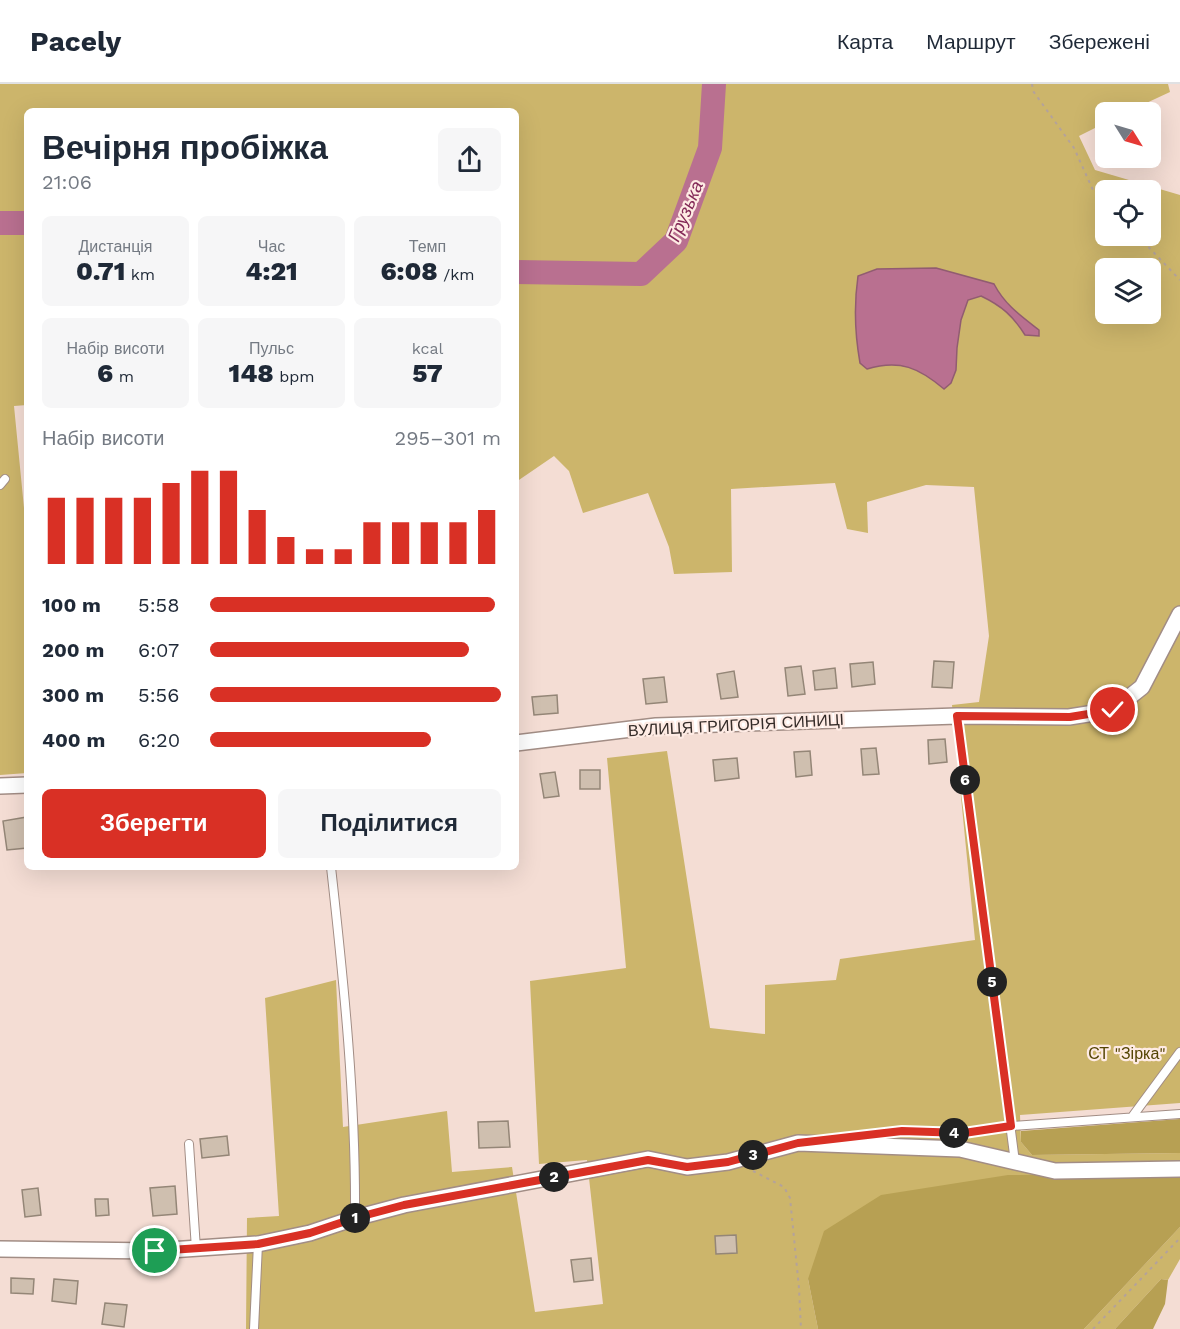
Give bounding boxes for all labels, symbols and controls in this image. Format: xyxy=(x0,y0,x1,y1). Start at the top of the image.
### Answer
text: Pacely xyxy=(30,25,121,58)
text: Карта xyxy=(837,29,893,54)
text: Маршрут xyxy=(926,29,1016,54)
text: Збережені xyxy=(1049,29,1150,54)
north arrow xyxy=(1095,102,1161,168)
map controls xyxy=(1095,102,1161,324)
text: Вечірня пробіжка xyxy=(42,128,328,167)
button: share xyxy=(438,128,501,191)
text: 21:06 xyxy=(42,170,92,194)
water label: Грузька xyxy=(663,178,707,244)
button: locate xyxy=(1095,180,1161,246)
text: Дистанція xyxy=(78,237,153,256)
text: Час xyxy=(258,237,285,256)
text: Темп xyxy=(409,237,446,256)
text: 0.71 xyxy=(76,256,125,286)
text: 4:21 xyxy=(245,256,298,286)
text: 6:08 xyxy=(380,256,438,286)
button: layers xyxy=(1095,258,1161,324)
text: km xyxy=(125,265,155,284)
text: /km xyxy=(438,265,475,284)
text: Набір висоти xyxy=(67,339,164,358)
text: Пульс xyxy=(249,339,294,358)
text: kcal xyxy=(412,339,443,358)
text: 6 xyxy=(97,358,113,388)
text: 148 xyxy=(229,358,274,388)
text: 57 xyxy=(412,358,443,388)
text: m xyxy=(113,367,134,386)
text: bpm xyxy=(274,367,314,386)
text: Набір висоти xyxy=(42,426,164,450)
text: 295–301 m xyxy=(395,426,501,450)
text: 100 m xyxy=(42,593,101,617)
text: 5:58 xyxy=(138,593,180,617)
text: 200 m xyxy=(42,638,104,662)
text: 6:07 xyxy=(138,638,179,662)
text: 300 m xyxy=(42,683,104,707)
text: 5:56 xyxy=(138,683,179,707)
pin xyxy=(1087,684,1138,735)
icon: check xyxy=(1096,693,1129,726)
street label: ВУЛИЦЯ ГРИГОРІЯ СИНИЦІ xyxy=(628,710,844,740)
text: 400 m xyxy=(42,728,105,752)
text: 6:20 xyxy=(138,728,180,752)
pin: 6 xyxy=(950,765,980,795)
text: 6 xyxy=(960,770,970,789)
button: Зберегти xyxy=(42,789,266,858)
button: Поділитися xyxy=(278,789,501,858)
pin: 5 xyxy=(977,967,1007,997)
text: 5 xyxy=(987,972,997,991)
park label: СТ "Зірка" xyxy=(1088,1044,1166,1063)
pin: 4 xyxy=(939,1118,969,1148)
text: 4 xyxy=(949,1123,959,1142)
pin: 3 xyxy=(738,1140,768,1170)
text: 3 xyxy=(748,1145,758,1164)
pin: 2 xyxy=(539,1162,569,1192)
text: 2 xyxy=(549,1167,559,1186)
pin: 1 xyxy=(340,1203,370,1233)
text: 1 xyxy=(352,1208,358,1227)
pin xyxy=(129,1225,180,1276)
icon: arrive xyxy=(138,1234,171,1267)

